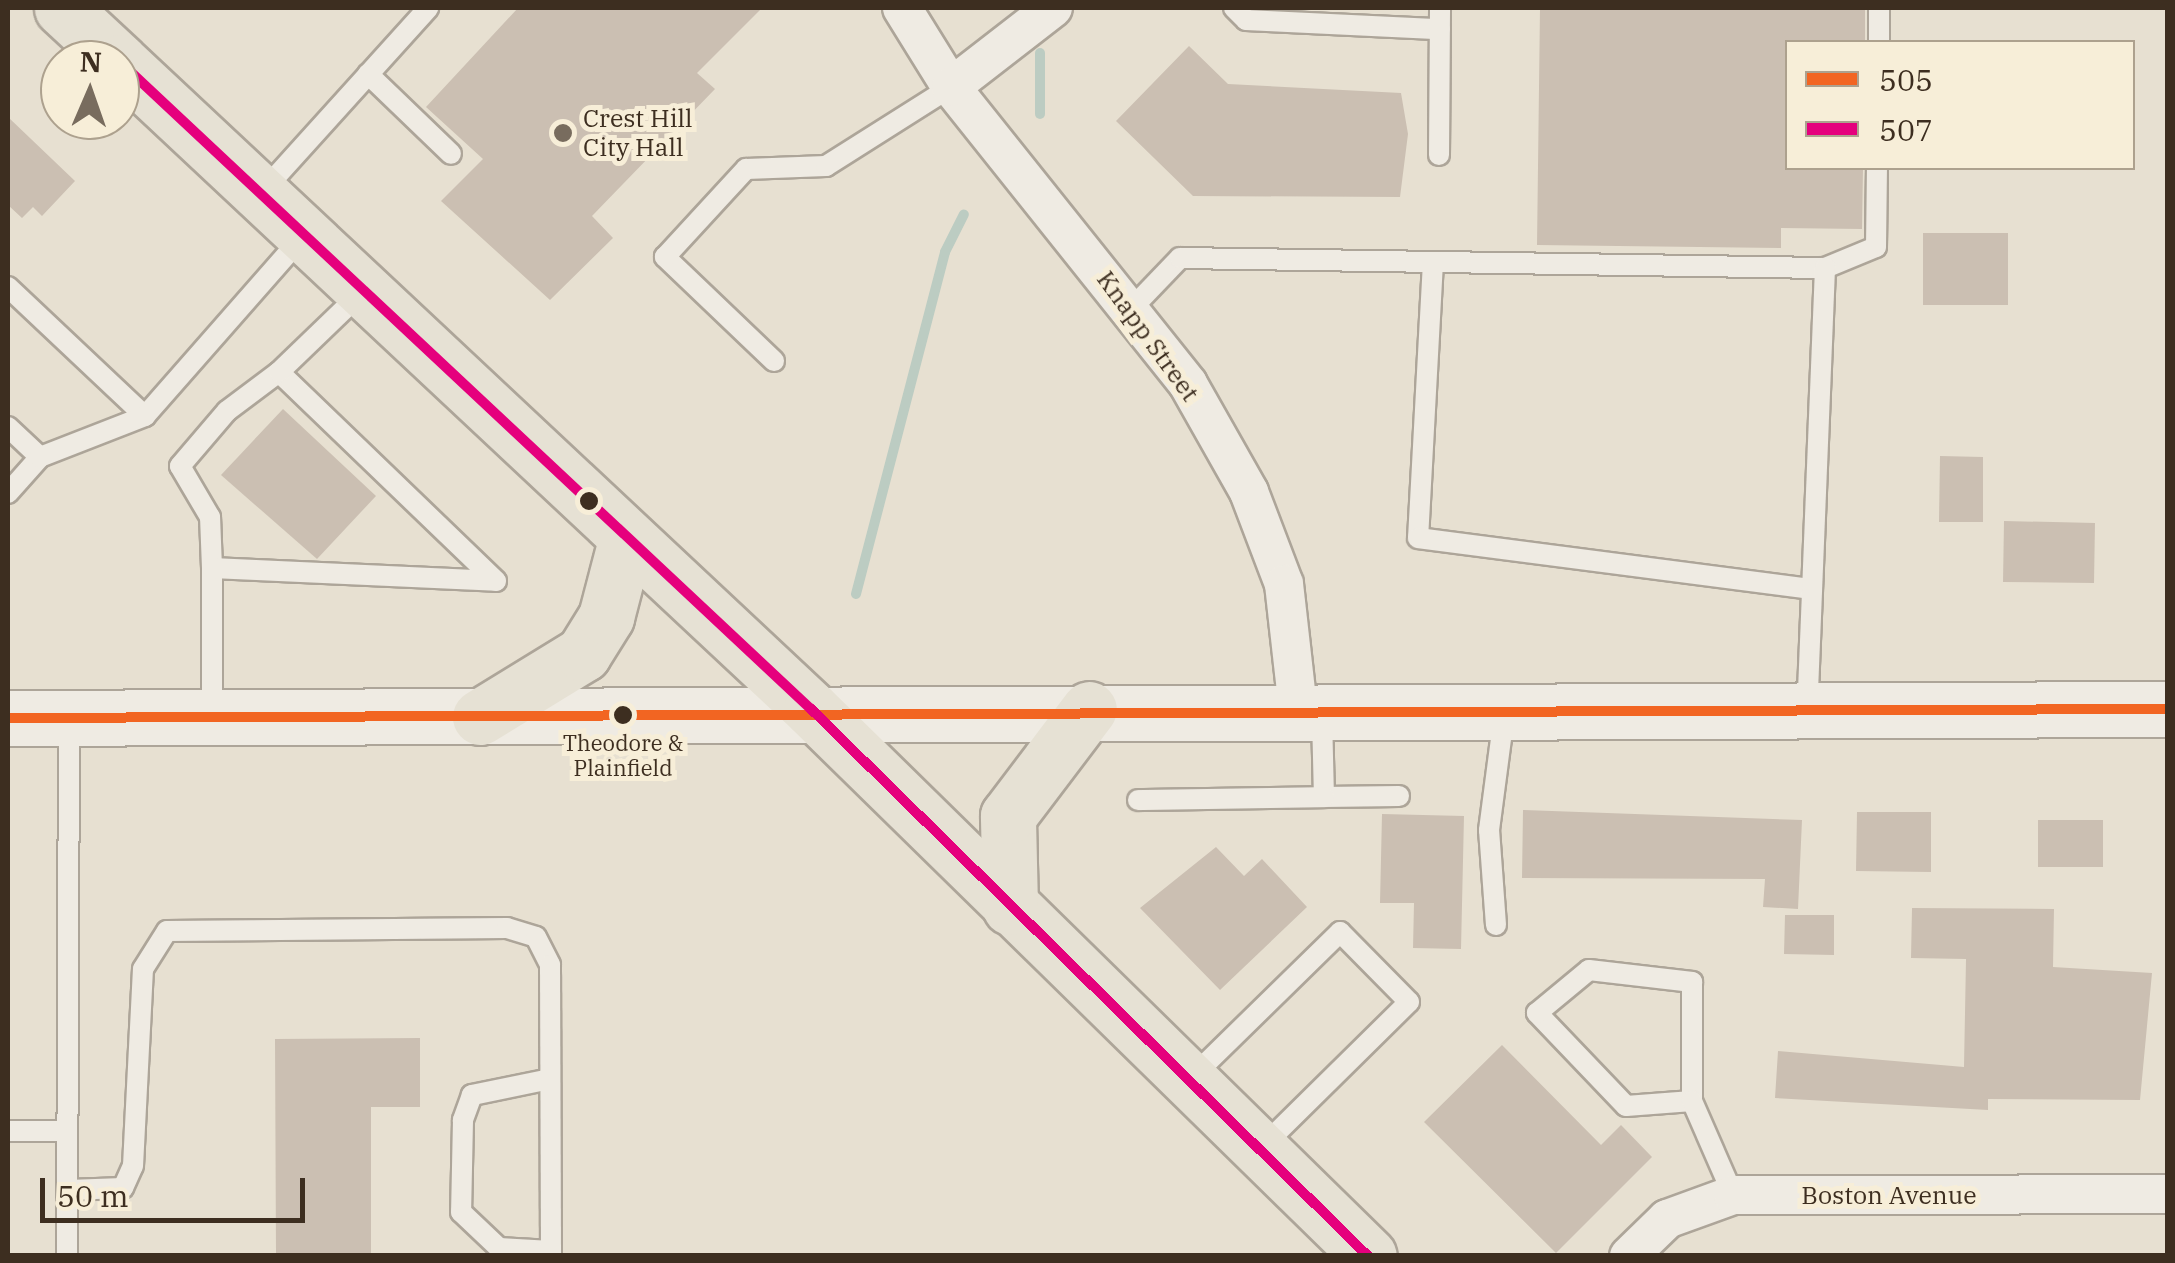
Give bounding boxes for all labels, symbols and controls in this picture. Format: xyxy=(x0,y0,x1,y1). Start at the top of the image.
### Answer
north arrow xyxy=(40,40,140,140)
legend xyxy=(1785,40,2135,170)
text: N xyxy=(79,43,103,80)
text: 505 xyxy=(1879,60,1933,99)
place label: Crest Hill City Hall xyxy=(583,104,693,163)
text: 507 xyxy=(1879,110,1933,149)
marker: Crest Hill City Hall xyxy=(552,122,574,144)
street label: Knapp Street xyxy=(1091,265,1205,407)
unlabelled marker xyxy=(579,491,599,511)
marker: Theodore & Plainfield xyxy=(613,705,633,725)
place label: Theodore & Plainfield xyxy=(563,729,683,780)
scale bar xyxy=(45,1158,310,1220)
text: 50 m xyxy=(57,1176,129,1215)
street label: Boston Avenue xyxy=(1801,1180,1977,1210)

